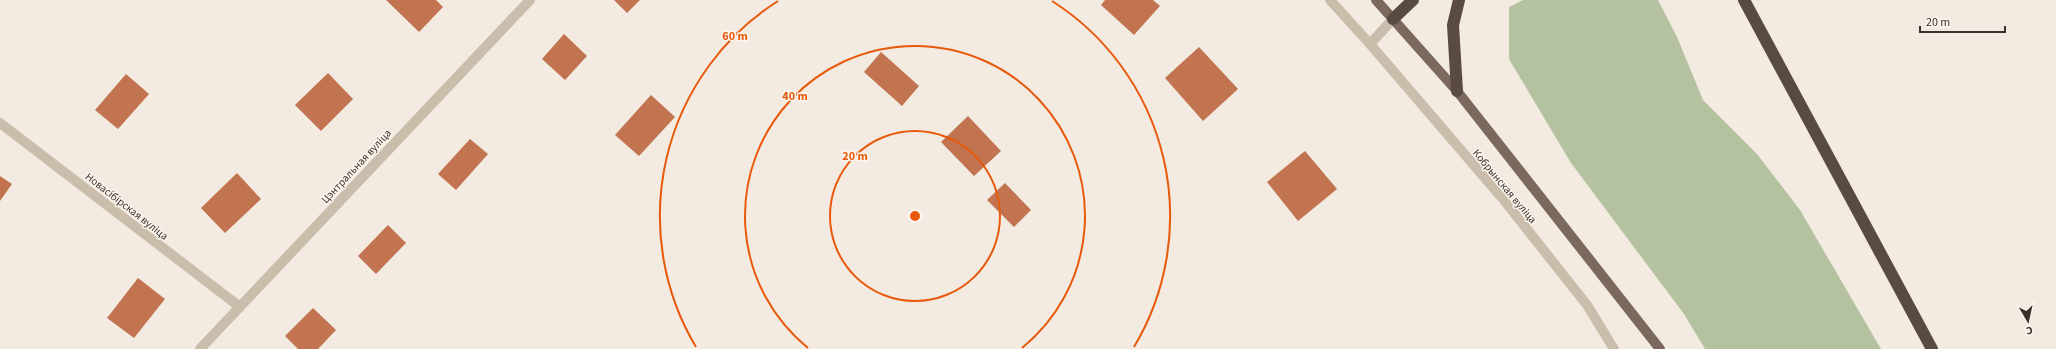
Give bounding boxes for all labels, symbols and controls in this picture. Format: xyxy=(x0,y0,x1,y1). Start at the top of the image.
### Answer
scale bar xyxy=(1920,8,2005,34)
text: 20 m xyxy=(1926,14,1950,31)
text: 60 m xyxy=(722,28,748,45)
text: 40 m xyxy=(782,88,808,105)
street label: Цэнтральная вуліца xyxy=(318,126,395,207)
street label: Кобрынская вуліца xyxy=(1469,146,1540,227)
text: 20 m xyxy=(842,148,868,165)
street label: Новасібірская вуліца xyxy=(82,169,171,244)
centre of rings xyxy=(908,209,922,223)
north arrow xyxy=(2008,301,2048,341)
text: С xyxy=(2025,322,2034,338)

